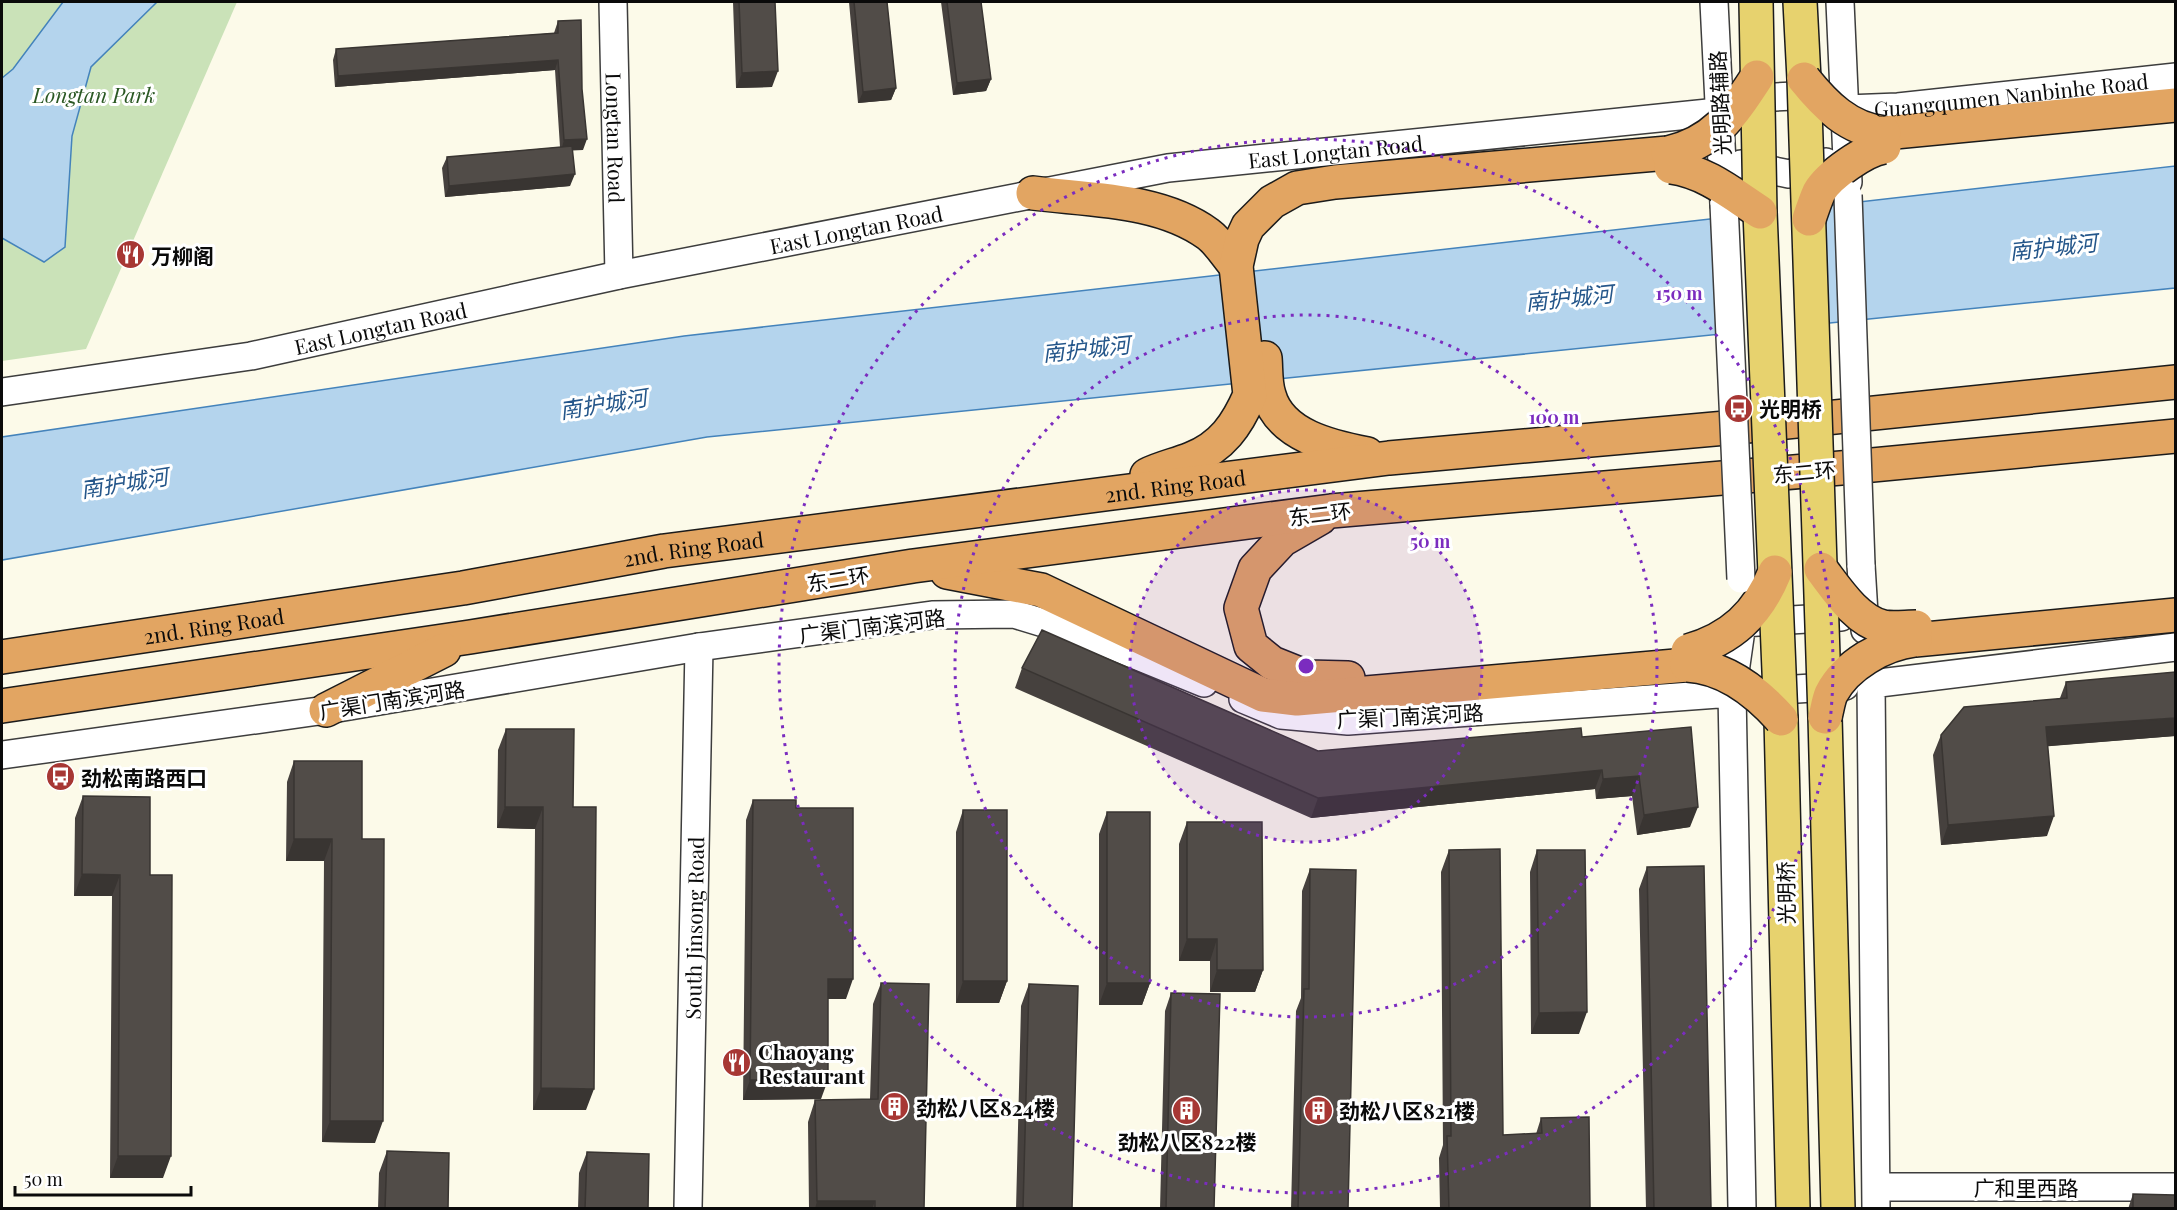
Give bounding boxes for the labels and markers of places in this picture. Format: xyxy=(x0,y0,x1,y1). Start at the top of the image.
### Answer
restaurant icon: 万柳阁 xyxy=(114,239,146,271)
place label: 万柳阁 xyxy=(151,241,214,269)
bus stop icon: 光明桥 xyxy=(1722,392,1754,424)
place label: 光明桥 xyxy=(1759,394,1822,422)
centre of rings xyxy=(1296,656,1316,676)
bus stop icon: 劲松南路西口 xyxy=(44,761,76,793)
place label: 劲松南路西口 xyxy=(81,763,207,791)
place label: Chaoyang Restaurant xyxy=(758,1037,865,1089)
restaurant icon: Chaoyang Restaurant xyxy=(721,1047,753,1079)
building icon: 劲松八区824楼 xyxy=(879,1091,911,1123)
place label: 劲松八区824楼 xyxy=(916,1093,1055,1121)
building icon: 劲松八区822楼 xyxy=(1171,1094,1203,1126)
building icon: 劲松八区821楼 xyxy=(1302,1094,1334,1126)
place label: 劲松八区821楼 xyxy=(1339,1096,1475,1124)
place label: 劲松八区822楼 xyxy=(1118,1127,1256,1155)

